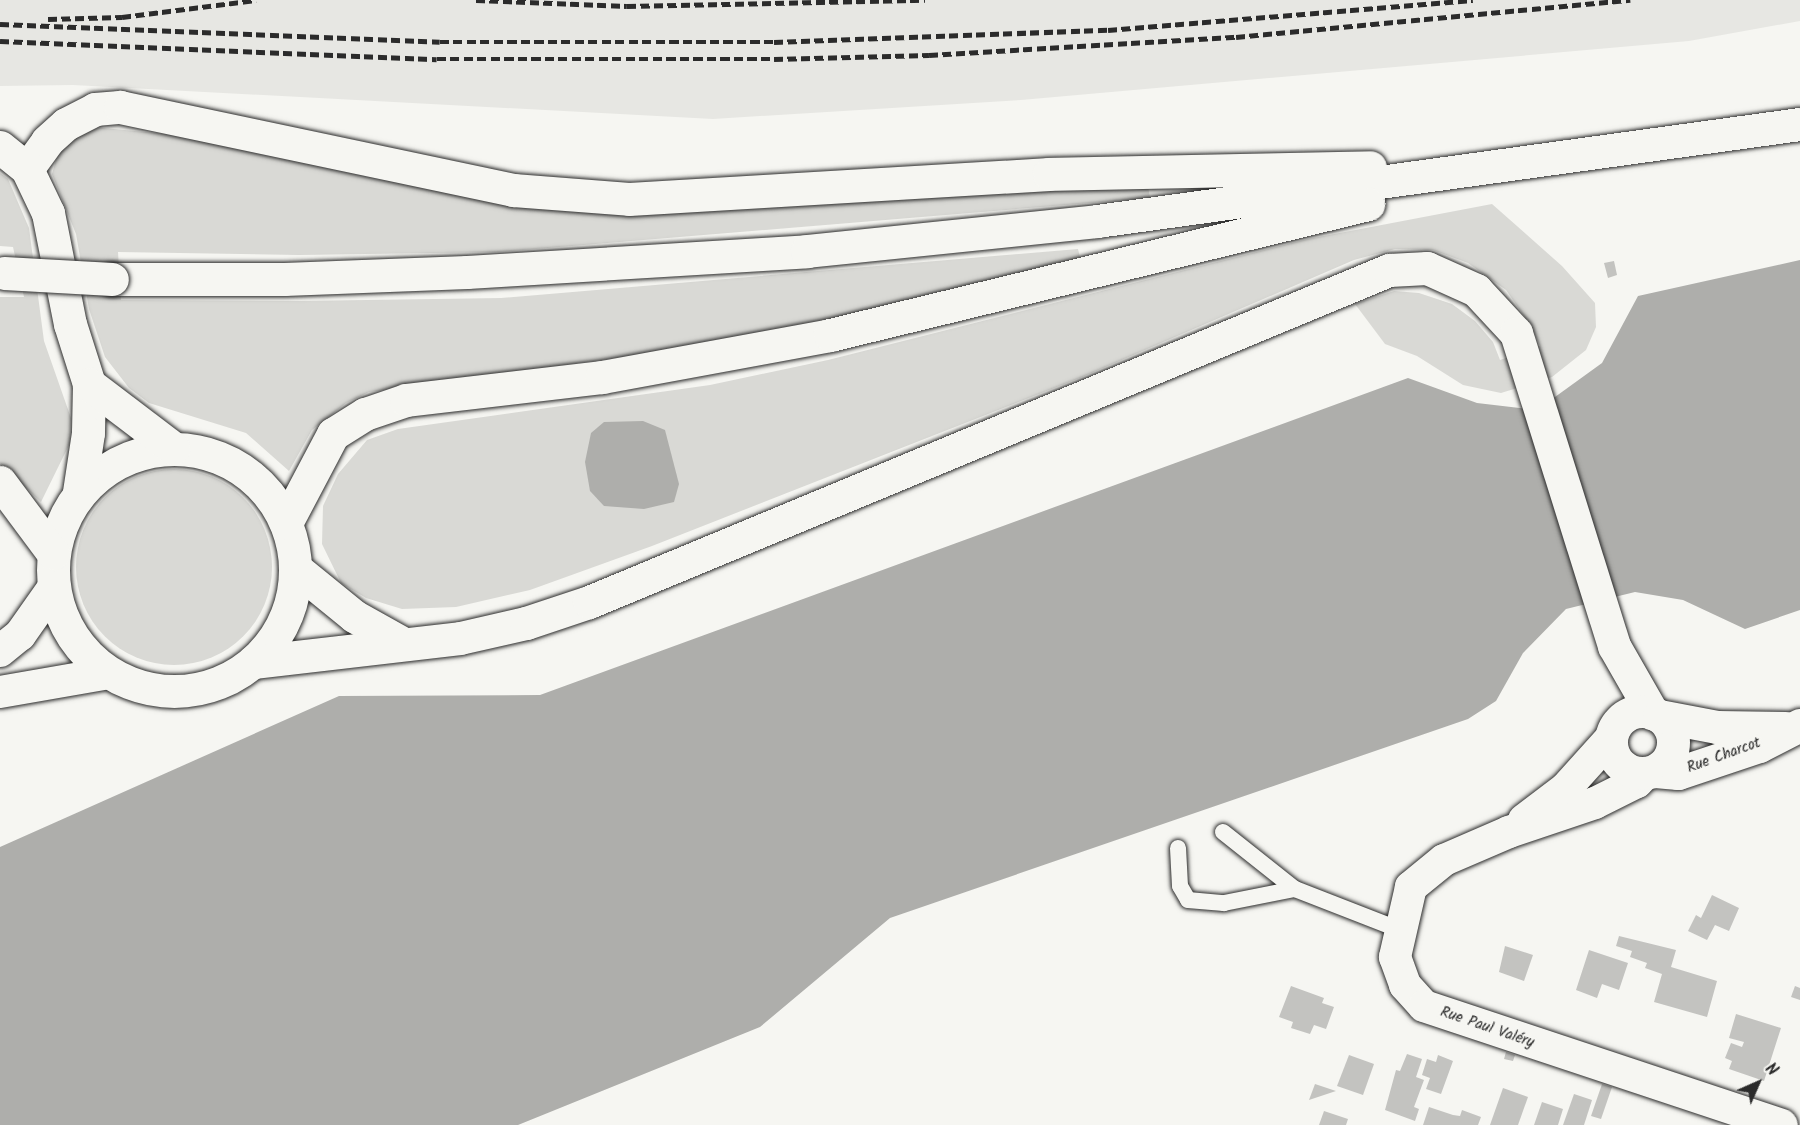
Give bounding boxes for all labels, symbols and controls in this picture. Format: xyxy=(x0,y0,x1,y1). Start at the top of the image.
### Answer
street label: Rue Charcot xyxy=(1685,734,1763,778)
street label: Rue Paul Valéry xyxy=(1438,1004,1536,1052)
north arrow xyxy=(1728,1053,1788,1113)
text: N xyxy=(1759,1058,1783,1082)

